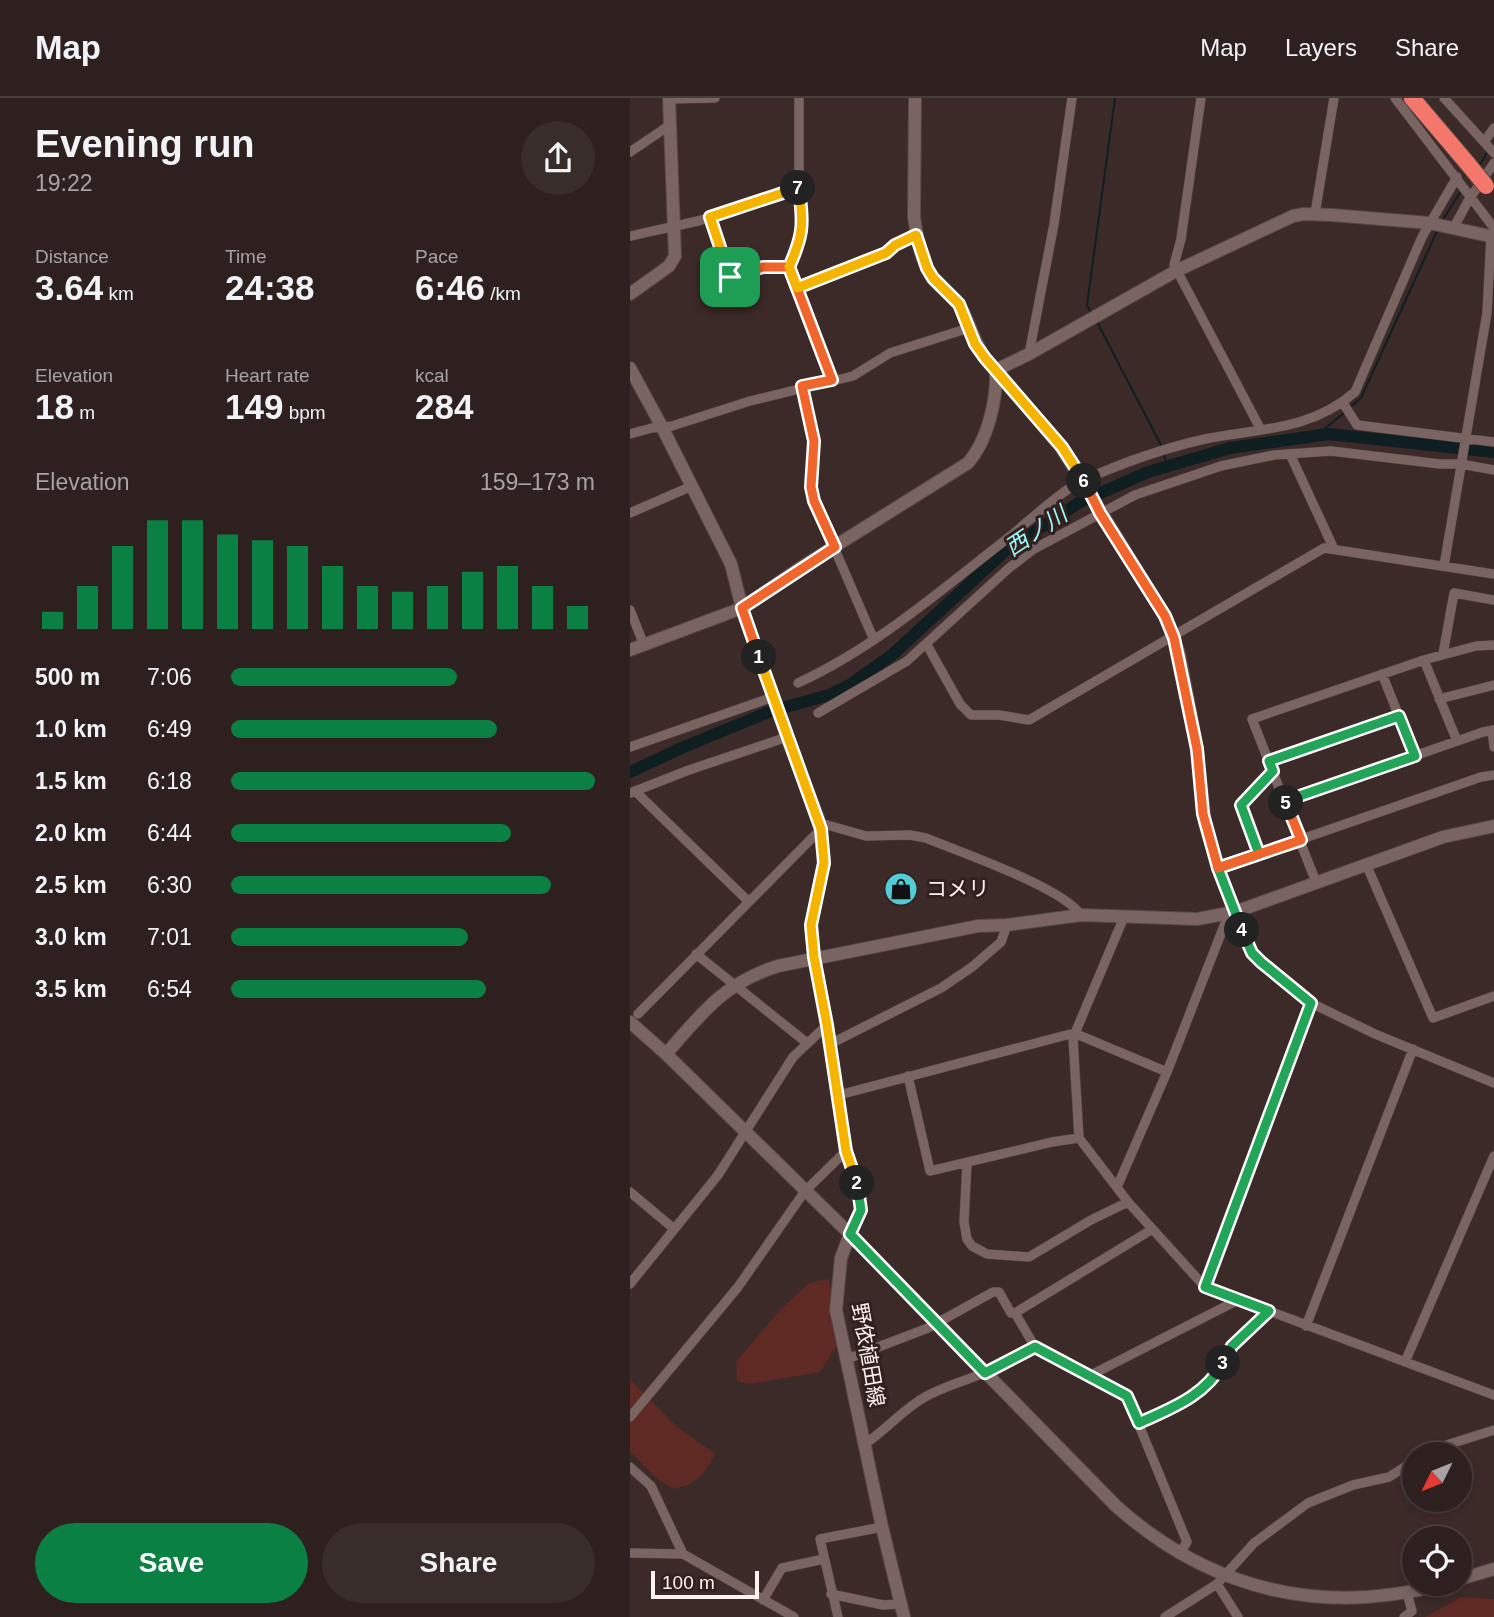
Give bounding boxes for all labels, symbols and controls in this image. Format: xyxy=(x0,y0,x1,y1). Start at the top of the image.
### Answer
text: Map xyxy=(35,29,101,66)
text: Map xyxy=(1200,34,1247,61)
text: Layers xyxy=(1285,34,1357,61)
text: Share xyxy=(1395,34,1459,61)
button: share xyxy=(521,121,595,195)
text: Evening run xyxy=(35,123,255,165)
text: 19:22 xyxy=(35,170,93,196)
pin: 7 xyxy=(780,170,816,206)
text: 7 xyxy=(792,177,803,198)
text: Distance xyxy=(35,246,109,267)
text: Time xyxy=(225,246,267,267)
text: Pace xyxy=(415,246,458,267)
pin xyxy=(700,247,760,307)
icon: arrive xyxy=(711,258,749,296)
text: 3.64 xyxy=(35,268,103,307)
text: 24:38 xyxy=(225,268,315,307)
text: 6:46 xyxy=(415,268,485,307)
text: km xyxy=(103,283,134,304)
text: /km xyxy=(485,283,521,304)
text: Elevation xyxy=(35,365,113,386)
text: Heart rate xyxy=(225,365,309,386)
text: kcal xyxy=(415,365,449,386)
text: 18 xyxy=(35,387,74,426)
text: 149 xyxy=(225,387,283,426)
text: 284 xyxy=(415,387,473,426)
text: m xyxy=(74,402,95,423)
text: bpm xyxy=(283,402,326,423)
pin: 6 xyxy=(1066,464,1102,498)
text: Elevation xyxy=(35,469,130,495)
text: 159–173 m xyxy=(480,469,595,495)
text: 6 xyxy=(1078,470,1089,491)
water label: 西ノ川 xyxy=(1000,499,1074,561)
pin: 1 xyxy=(741,640,776,674)
text: 1 xyxy=(753,646,764,667)
text: 500 m xyxy=(35,664,100,690)
text: 7:06 xyxy=(147,664,192,690)
text: 1.0 km xyxy=(35,716,107,742)
text: 6:49 xyxy=(147,716,192,742)
text: 1.5 km xyxy=(35,768,107,794)
text: 6:18 xyxy=(147,768,192,794)
pin: 5 xyxy=(1268,786,1304,820)
text: 5 xyxy=(1280,792,1291,813)
text: 2.0 km xyxy=(35,820,107,846)
text: 6:44 xyxy=(147,820,192,846)
shop icon: コメリ xyxy=(882,870,920,908)
text: 2.5 km xyxy=(35,872,107,898)
text: 6:30 xyxy=(147,872,192,898)
place label: コメリ xyxy=(926,877,989,900)
pin: 4 xyxy=(1224,912,1260,948)
text: 4 xyxy=(1236,919,1247,940)
text: 3.0 km xyxy=(35,924,107,950)
text: 7:01 xyxy=(147,924,192,950)
text: 3.5 km xyxy=(35,976,107,1002)
text: 6:54 xyxy=(147,976,192,1002)
pin: 2 xyxy=(840,1166,874,1200)
text: 2 xyxy=(851,1172,862,1193)
street label: 野依植田線 xyxy=(848,1301,889,1409)
pin: 3 xyxy=(1206,1346,1240,1380)
text: 3 xyxy=(1217,1352,1228,1373)
north arrow xyxy=(1402,1442,1472,1512)
map controls xyxy=(1402,1442,1472,1596)
button: Save xyxy=(35,1523,308,1603)
button: Share xyxy=(322,1523,595,1603)
button: locate xyxy=(1402,1526,1472,1596)
scale bar xyxy=(651,1568,760,1600)
text: 100 m xyxy=(662,1572,715,1593)

